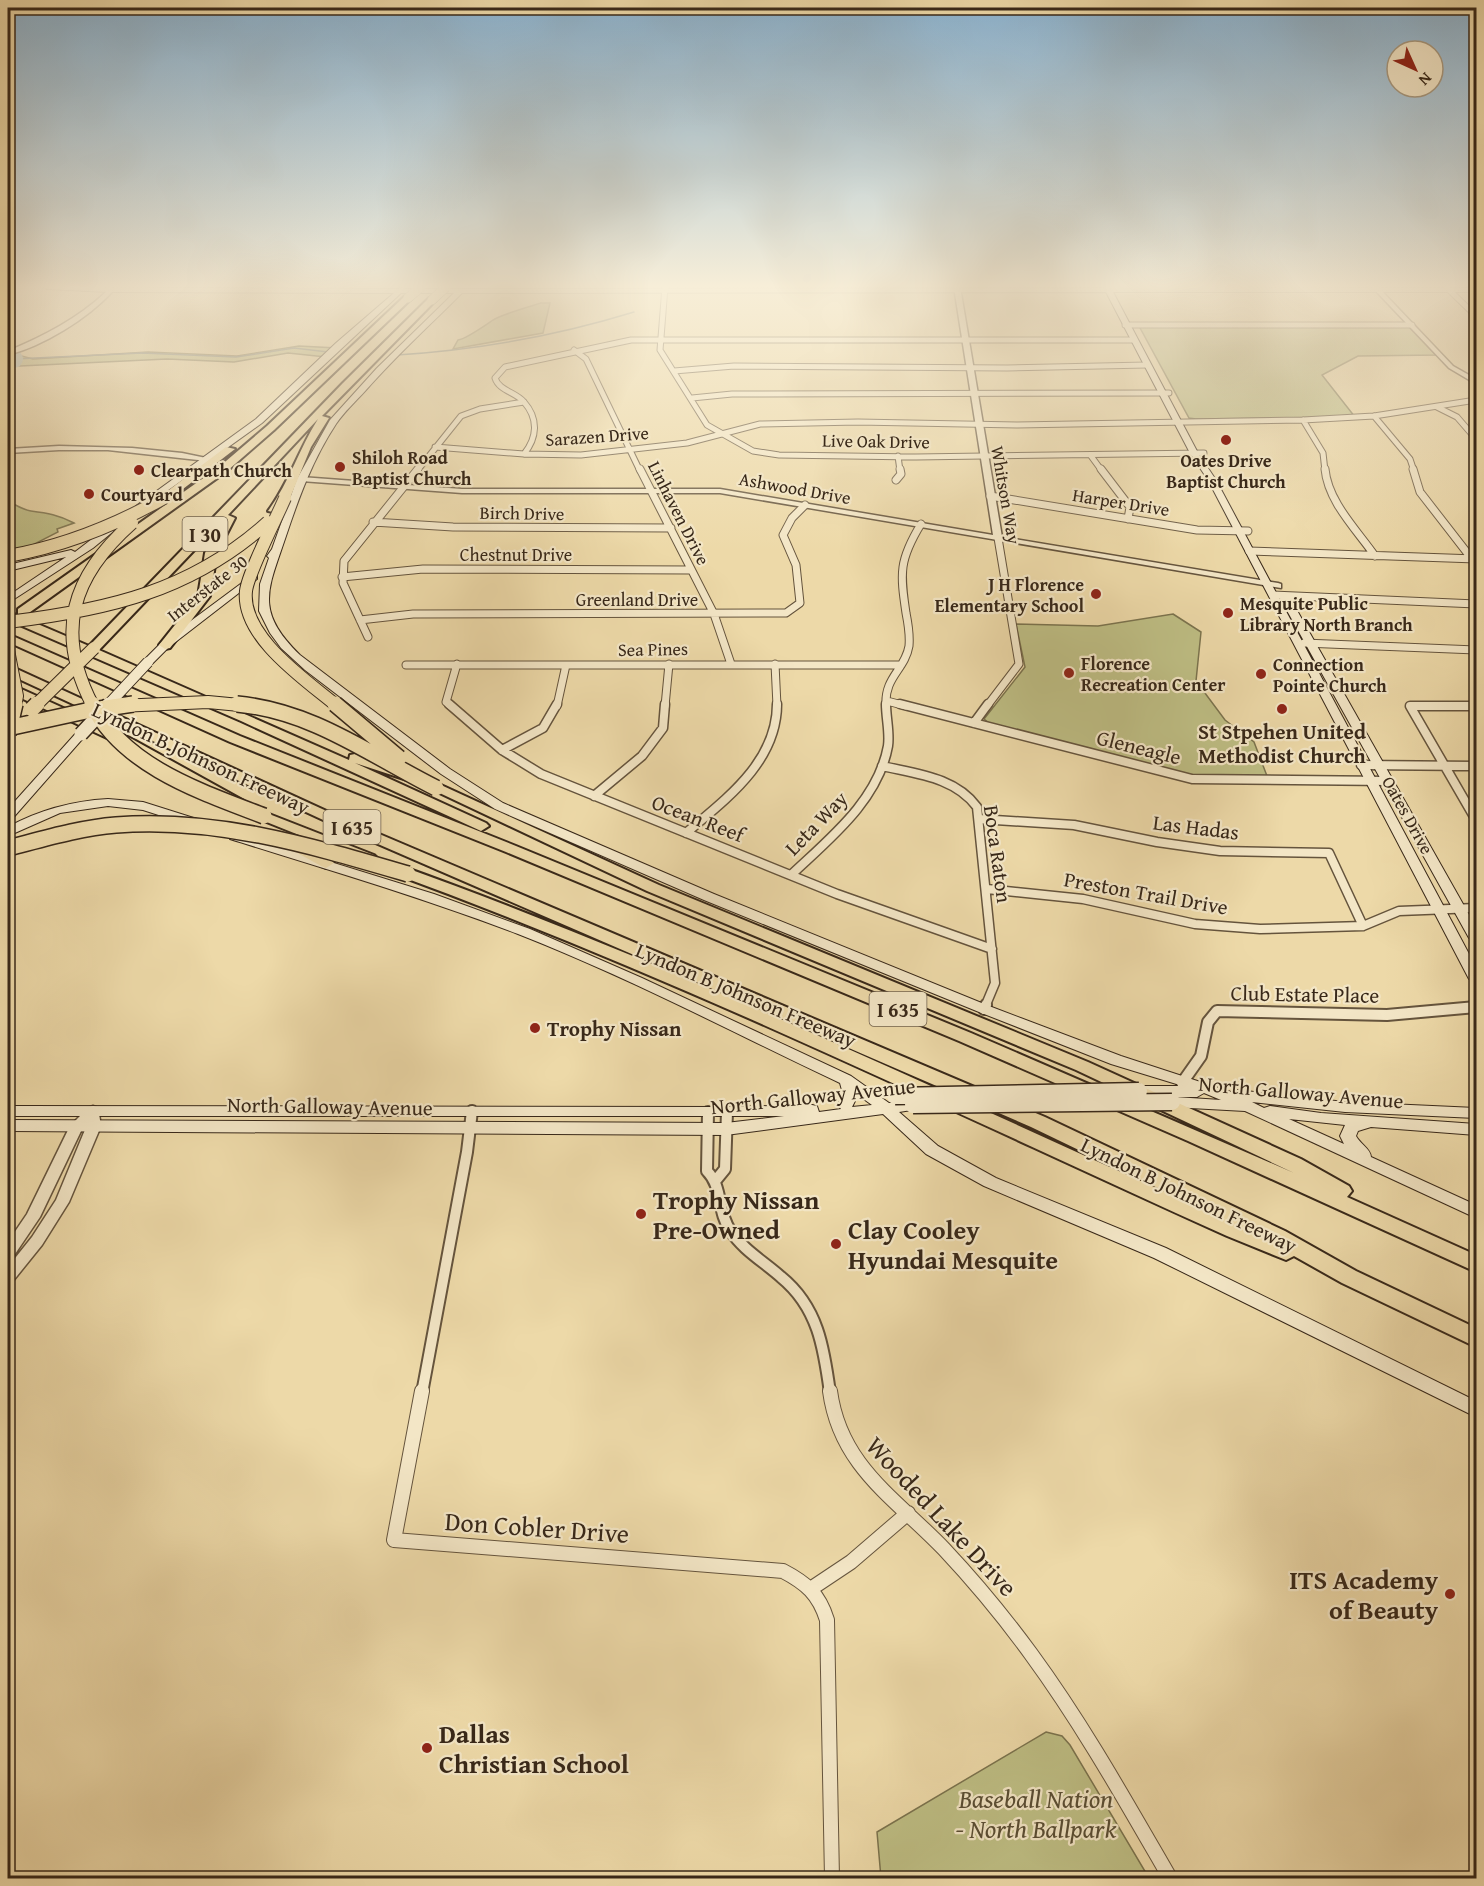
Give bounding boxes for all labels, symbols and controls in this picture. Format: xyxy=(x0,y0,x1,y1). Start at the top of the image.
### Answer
north arrow xyxy=(1385,39,1445,99)
text: N xyxy=(1413,67,1438,92)
street label: Sarazen Drive xyxy=(544,419,650,453)
street label: Live Oak Drive xyxy=(822,427,930,455)
marker: Oates Drive Baptist Church xyxy=(1219,433,1233,447)
place label: Shiloh Road Baptist Church xyxy=(352,444,472,492)
street label: Whitson Way xyxy=(984,444,1028,546)
place label: Oates Drive Baptist Church xyxy=(1166,447,1286,495)
street label: Linhaven Drive xyxy=(641,456,717,570)
place label: Clearpath Church xyxy=(151,457,292,484)
marker: Shiloh Road Baptist Church xyxy=(333,460,347,474)
marker: Clearpath Church xyxy=(132,463,146,477)
street label: Ashwood Drive xyxy=(737,465,853,511)
place label: Courtyard xyxy=(101,481,183,508)
street label: Harper Drive xyxy=(1071,481,1171,523)
marker: Courtyard xyxy=(82,487,96,501)
street label: Birch Drive xyxy=(479,499,565,527)
road number: I 30 xyxy=(182,517,228,551)
street label: Chestnut Drive xyxy=(460,541,572,568)
street label: Interstate 30 xyxy=(161,548,253,628)
place label: J H Florence Elementary School xyxy=(935,571,1084,619)
street label: Greenland Drive xyxy=(576,586,698,613)
marker: J H Florence Elementary School xyxy=(1089,587,1103,601)
place label: Mesquite Public Library North Branch xyxy=(1240,590,1413,638)
marker: Mesquite Public Library North Branch xyxy=(1221,606,1235,620)
street label: Sea Pines xyxy=(618,635,688,663)
place label: Florence Recreation Center xyxy=(1081,650,1226,698)
place label: Connection Pointe Church xyxy=(1273,651,1387,699)
marker: Florence Recreation Center xyxy=(1062,666,1076,680)
marker: Connection Pointe Church xyxy=(1254,667,1268,681)
street label: Lyndon B Johnson Freeway xyxy=(87,694,315,822)
marker: St Stpehen United Methodist Church xyxy=(1275,702,1289,716)
place label: St Stpehen United Methodist Church xyxy=(1198,716,1366,771)
street label: Gleneagle xyxy=(1094,722,1185,772)
street label: Oates Drive xyxy=(1375,771,1441,859)
street label: Leta Way xyxy=(777,783,855,862)
street label: Ocean Reef xyxy=(647,786,751,851)
street label: Boca Raton xyxy=(976,803,1020,905)
street label: Las Hadas xyxy=(1151,806,1241,848)
road number: I 635 xyxy=(324,810,380,844)
street label: Preston Trail Drive xyxy=(1062,863,1231,923)
street label: Lyndon B Johnson Freeway xyxy=(631,934,862,1056)
street label: Club Estate Place xyxy=(1230,977,1380,1011)
road number: I 635 xyxy=(870,992,926,1026)
place label: Trophy Nissan xyxy=(547,1013,682,1044)
marker: Trophy Nissan xyxy=(528,1021,542,1035)
street label: North Galloway Avenue xyxy=(1197,1068,1405,1116)
street label: North Galloway Avenue xyxy=(709,1070,917,1122)
street label: North Galloway Avenue xyxy=(227,1089,433,1123)
street label: Lyndon B Johnson Freeway xyxy=(1076,1129,1303,1261)
place label: Trophy Nissan Pre-Owned xyxy=(653,1180,820,1249)
marker: Trophy Nissan Pre-Owned xyxy=(634,1207,648,1221)
place label: Clay Cooley Hyundai Mesquite xyxy=(848,1210,1058,1279)
marker: Clay Cooley Hyundai Mesquite xyxy=(829,1237,843,1251)
street label: Wooded Lake Drive xyxy=(857,1427,1027,1605)
street label: Don Cobler Drive xyxy=(444,1501,630,1553)
place label: ITS Academy of Beauty xyxy=(1289,1560,1439,1629)
marker: ITS Academy of Beauty xyxy=(1443,1587,1457,1601)
place label: Dallas Christian School xyxy=(439,1714,629,1783)
marker: Dallas Christian School xyxy=(420,1741,434,1755)
park label: Baseball Nation - North Ballpark xyxy=(956,1779,1116,1848)

